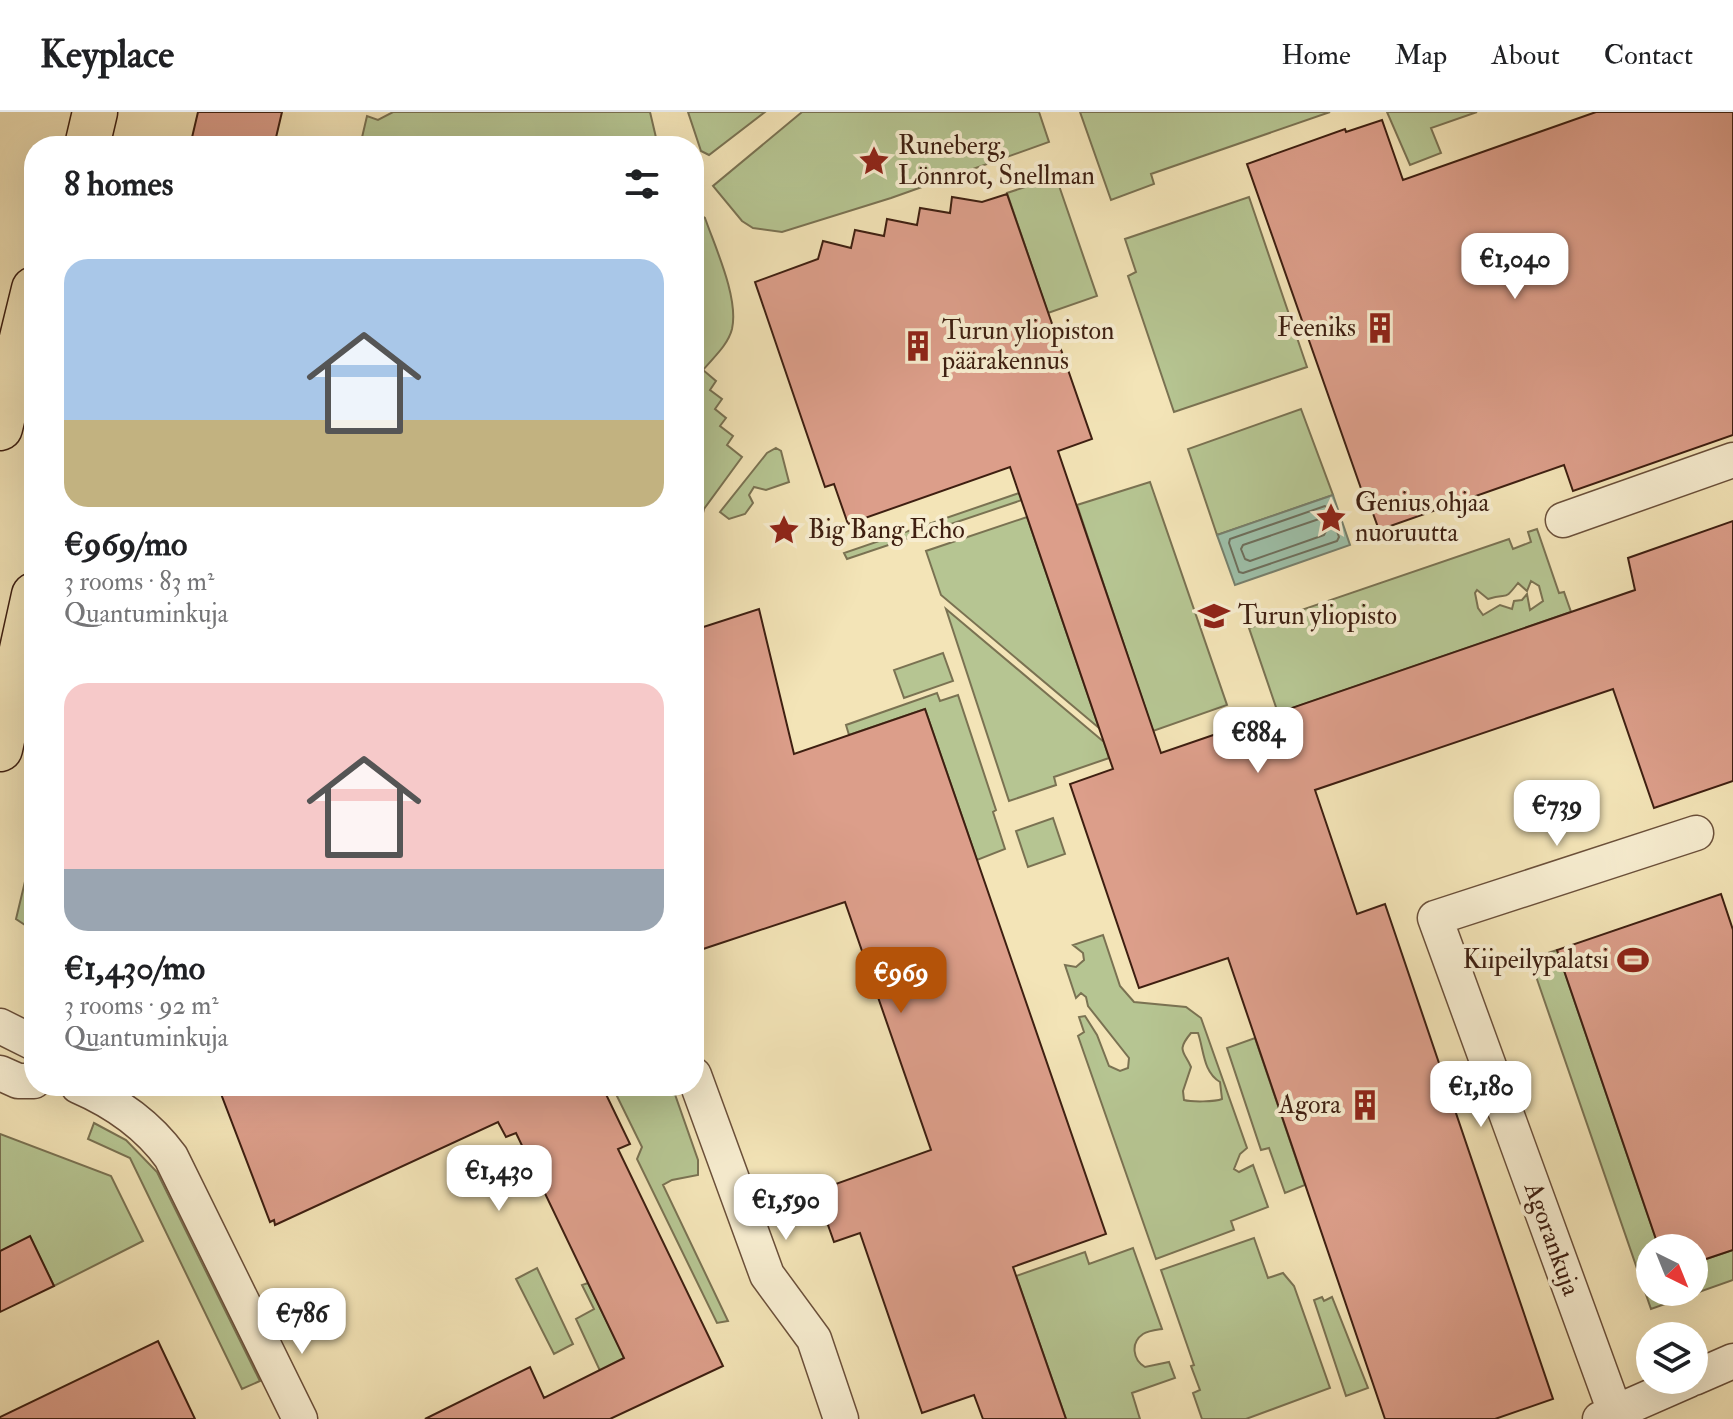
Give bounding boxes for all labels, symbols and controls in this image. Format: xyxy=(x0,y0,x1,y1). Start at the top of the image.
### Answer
text: Keyplace xyxy=(40,31,174,79)
text: Home xyxy=(1281,38,1351,73)
text: Map xyxy=(1395,38,1447,73)
text: About xyxy=(1491,38,1560,73)
text: Contact xyxy=(1604,38,1693,73)
place label: Runeberg, Lönnrot, Snellman xyxy=(898,130,1095,192)
place icon: Runeberg, Lönnrot, Snellman xyxy=(857,144,891,178)
icon: filters xyxy=(620,162,664,206)
text: 8 homes xyxy=(64,163,173,206)
pin: €1,040 xyxy=(1450,233,1580,301)
text: €1,040 xyxy=(1479,243,1551,275)
icon: home xyxy=(292,311,436,455)
building icon: Feeniks xyxy=(1363,311,1397,345)
place label: Feeniks xyxy=(1277,312,1356,344)
place label: Turun yliopiston päärakennus xyxy=(941,315,1114,378)
building icon: Turun yliopiston päärakennus xyxy=(901,329,935,363)
place label: Genius ohjaa nuoruutta xyxy=(1355,487,1489,549)
place icon: Genius ohjaa nuoruutta xyxy=(1314,501,1348,535)
place icon: Big Bang Echo xyxy=(767,513,801,547)
place label: Big Bang Echo xyxy=(808,514,965,546)
text: €969/mo xyxy=(64,523,187,566)
text: 3 rooms · 83 m² xyxy=(64,566,214,598)
text: Quantuminkuja xyxy=(64,598,228,630)
school or university icon: Turun yliopisto xyxy=(1197,599,1231,633)
place label: Turun yliopisto xyxy=(1238,600,1397,633)
pin: €884 xyxy=(1211,707,1305,775)
text: €884 xyxy=(1231,717,1285,749)
icon: home xyxy=(292,735,436,879)
pin: €739 xyxy=(1510,780,1604,848)
text: €739 xyxy=(1532,790,1582,822)
sports icon: Kiipeilypalatsi xyxy=(1616,943,1650,977)
place label: Kiipeilypalatsi xyxy=(1463,944,1609,977)
text: €1,430/mo xyxy=(64,947,205,990)
pin: €969 xyxy=(854,947,948,1015)
text: €969 xyxy=(874,957,928,989)
text: 3 rooms · 92 m² xyxy=(64,990,219,1022)
text: Quantuminkuja xyxy=(64,1022,228,1054)
pin: €1,180 xyxy=(1416,1061,1546,1129)
text: €1,180 xyxy=(1448,1071,1514,1103)
building icon: Agora xyxy=(1348,1088,1382,1122)
place label: Agora xyxy=(1278,1089,1341,1121)
pin: €1,430 xyxy=(434,1145,564,1213)
text: €1,430 xyxy=(465,1155,533,1187)
pin: €1,590 xyxy=(721,1174,851,1242)
street label: Agorankuja xyxy=(1516,1177,1587,1300)
text: €1,590 xyxy=(752,1184,820,1216)
north arrow xyxy=(1636,1234,1708,1306)
map controls xyxy=(1636,1234,1708,1394)
pin: €786 xyxy=(255,1288,349,1356)
text: €786 xyxy=(276,1298,328,1330)
button: layers xyxy=(1636,1322,1708,1394)

